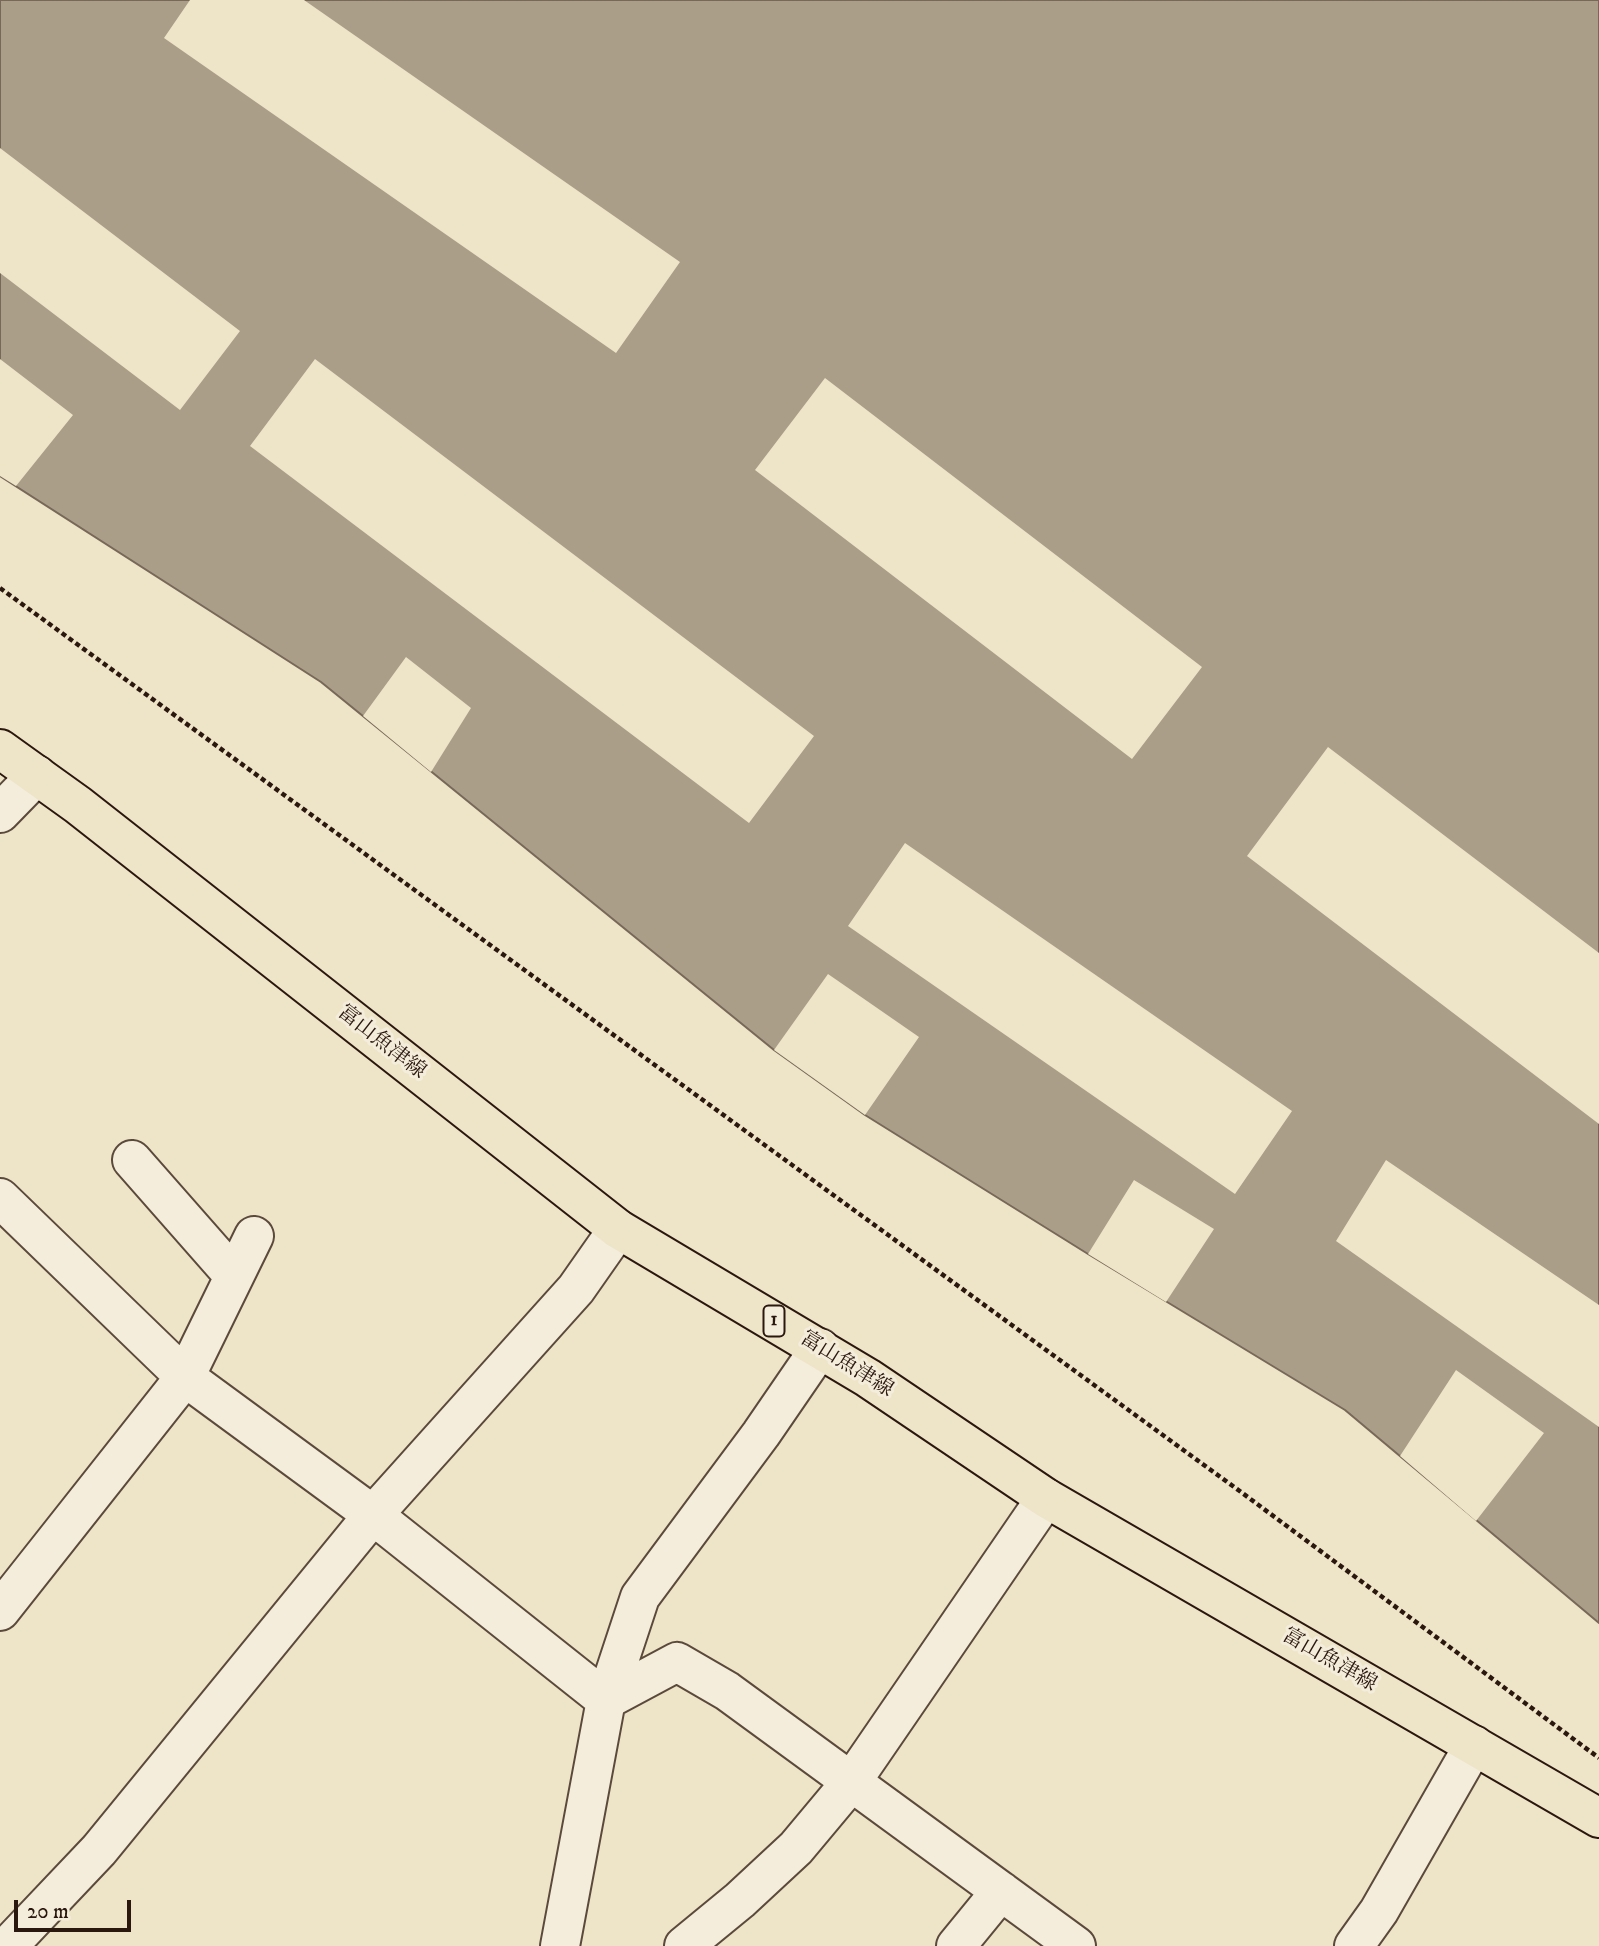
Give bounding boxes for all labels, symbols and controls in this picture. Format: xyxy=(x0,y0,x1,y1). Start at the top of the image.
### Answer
street label: 富山魚津線 xyxy=(332,1001,430,1085)
road number: 1 xyxy=(764,1306,784,1336)
street label: 富山魚津線 xyxy=(795,1326,897,1404)
street label: 富山魚津線 xyxy=(1277,1624,1381,1698)
scale bar xyxy=(18,1886,135,1930)
text: 20 m xyxy=(27,1899,69,1925)

